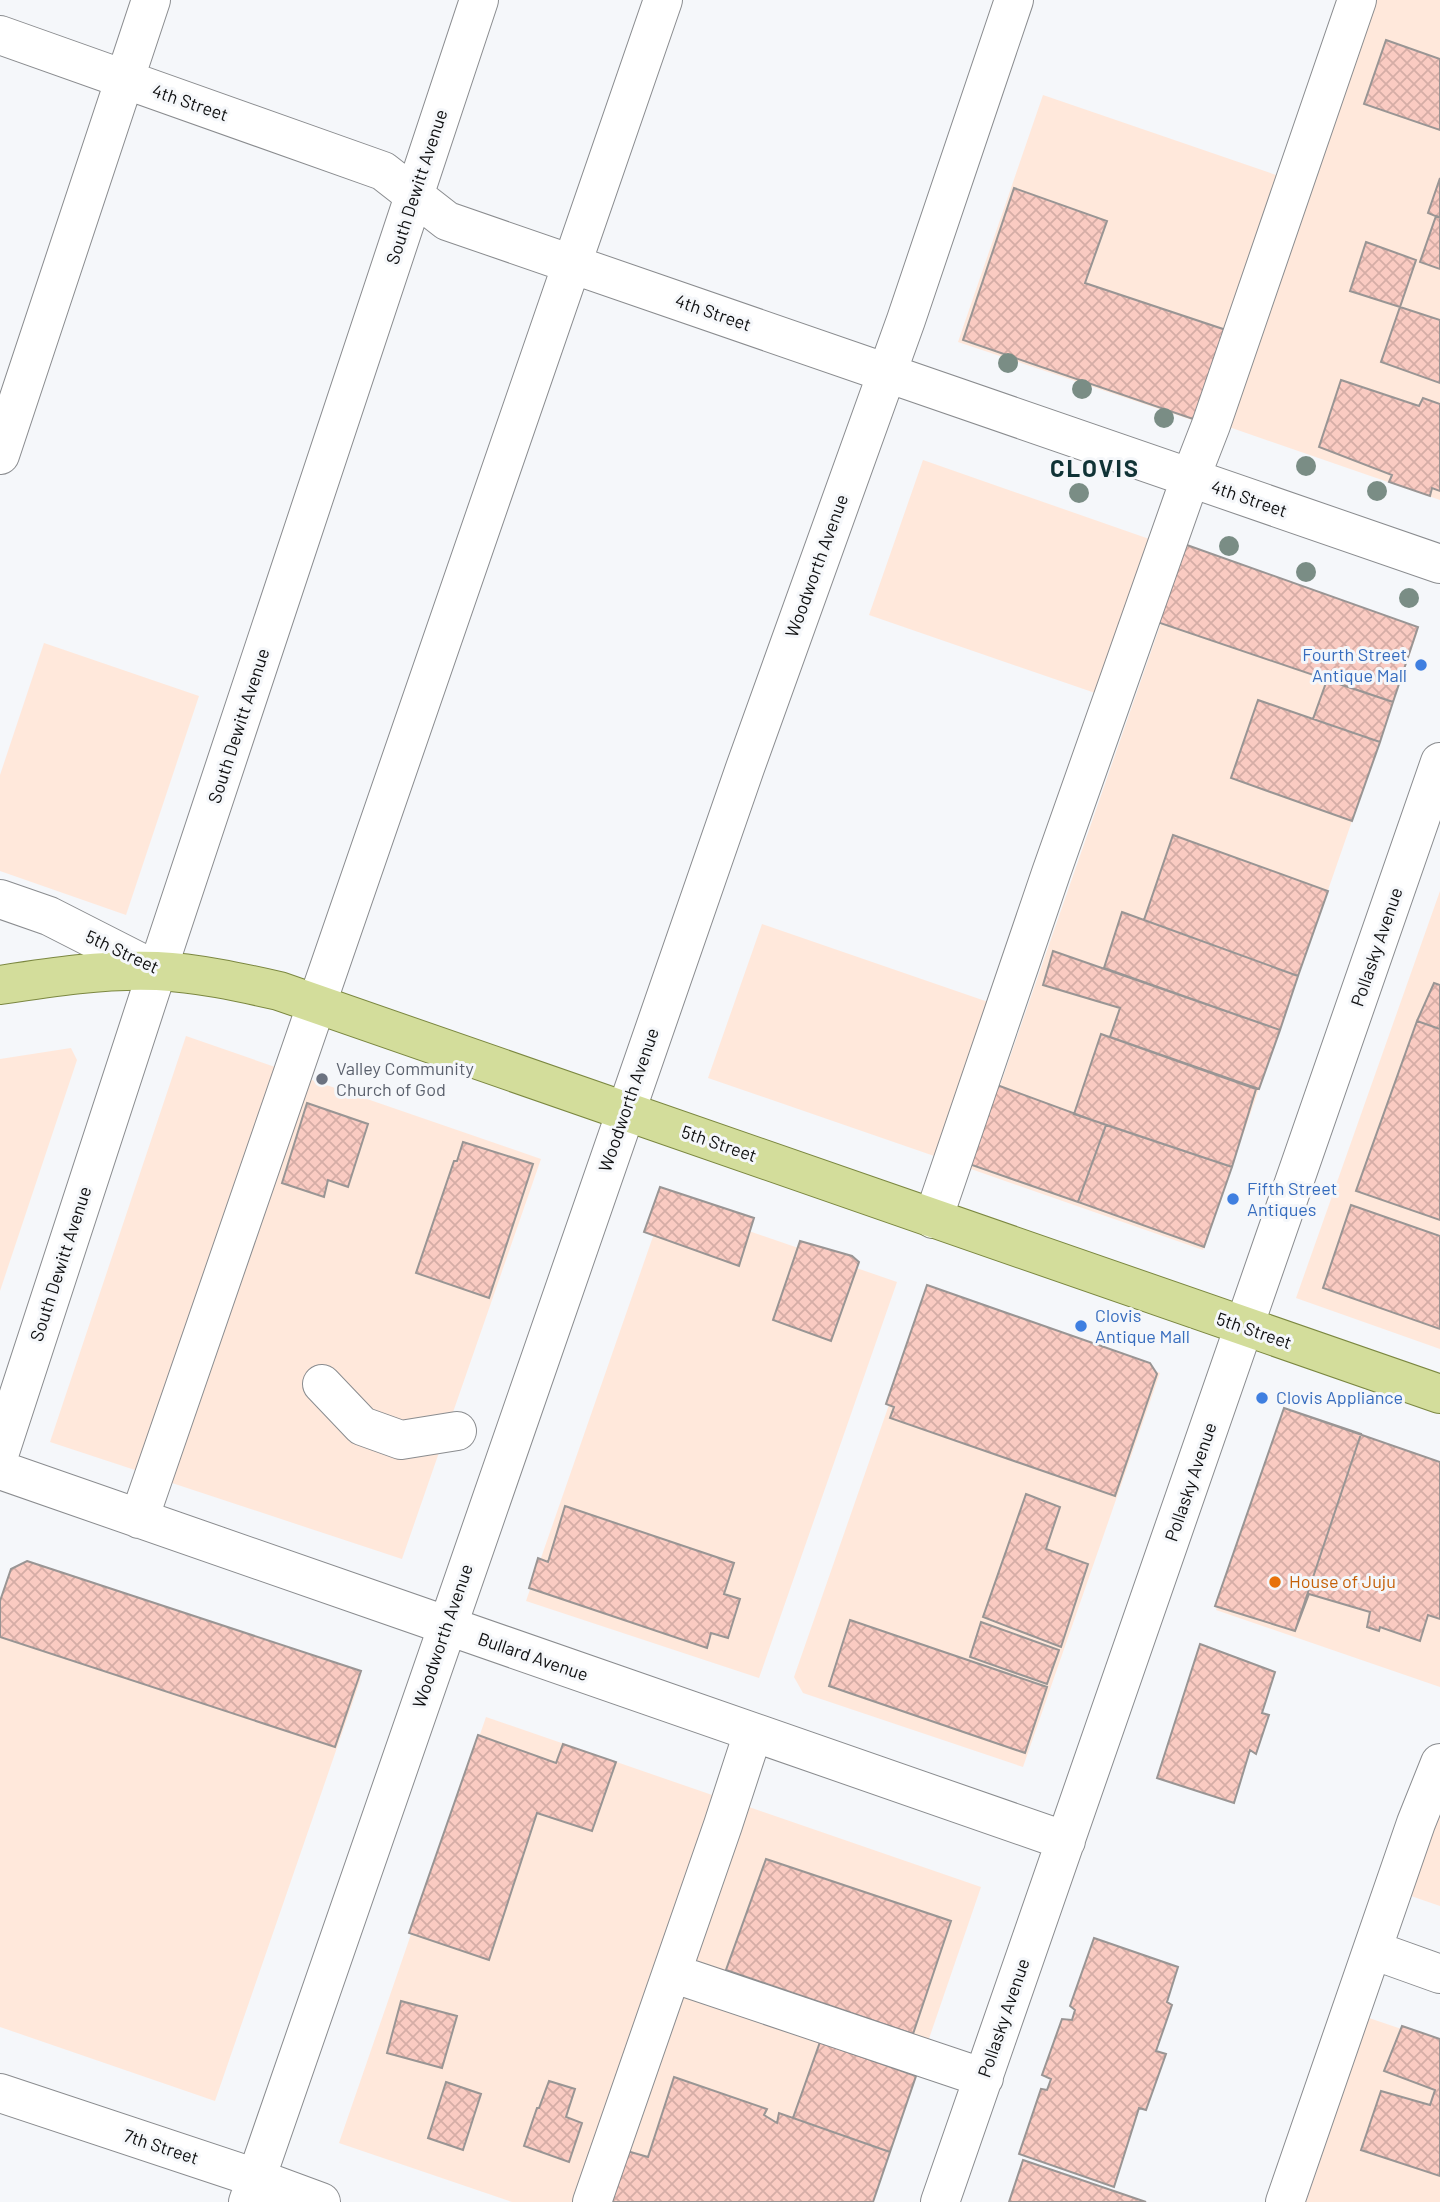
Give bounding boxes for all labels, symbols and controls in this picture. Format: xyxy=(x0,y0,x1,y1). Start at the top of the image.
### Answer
street label: 4th Street xyxy=(149,79,231,125)
street label: South Dewitt Avenue xyxy=(381,106,452,267)
street label: 4th Street xyxy=(672,289,754,335)
district label: CLOVIS xyxy=(1050,453,1140,482)
street label: 4th Street xyxy=(1208,475,1290,521)
street label: Woodworth Avenue xyxy=(780,491,852,640)
place label: Fourth Street Antique Mall xyxy=(1302,643,1407,686)
street label: South Dewitt Avenue xyxy=(203,645,274,806)
marker: Fourth Street Antique Mall xyxy=(1413,657,1429,673)
street label: Pollasky Avenue xyxy=(1345,884,1407,1009)
street label: 5th Street xyxy=(82,925,163,978)
street label: Woodworth Avenue xyxy=(593,1025,663,1175)
place label: Valley Community Church of God xyxy=(336,1057,474,1100)
marker: Valley Community Church of God xyxy=(314,1071,330,1087)
street label: 5th Street xyxy=(679,1120,760,1166)
place label: Fifth Street Antiques xyxy=(1247,1177,1337,1220)
street label: South Dewitt Avenue xyxy=(25,1183,96,1344)
marker: Fifth Street Antiques xyxy=(1225,1191,1241,1207)
place label: Clovis Antique Mall xyxy=(1095,1304,1190,1347)
street label: 5th Street xyxy=(1214,1307,1295,1353)
marker: Clovis Antique Mall xyxy=(1073,1318,1089,1334)
place label: Clovis Appliance xyxy=(1276,1386,1403,1408)
marker: Clovis Appliance xyxy=(1254,1390,1270,1406)
street label: Pollasky Avenue xyxy=(1159,1419,1221,1544)
street label: Woodworth Avenue xyxy=(407,1561,477,1711)
place label: House of Juju xyxy=(1289,1570,1396,1592)
marker: House of Juju xyxy=(1267,1574,1283,1590)
street label: Bullard Avenue xyxy=(475,1627,591,1685)
street label: Pollasky Avenue xyxy=(972,1955,1034,2080)
street label: 7th Street xyxy=(121,2124,202,2168)

